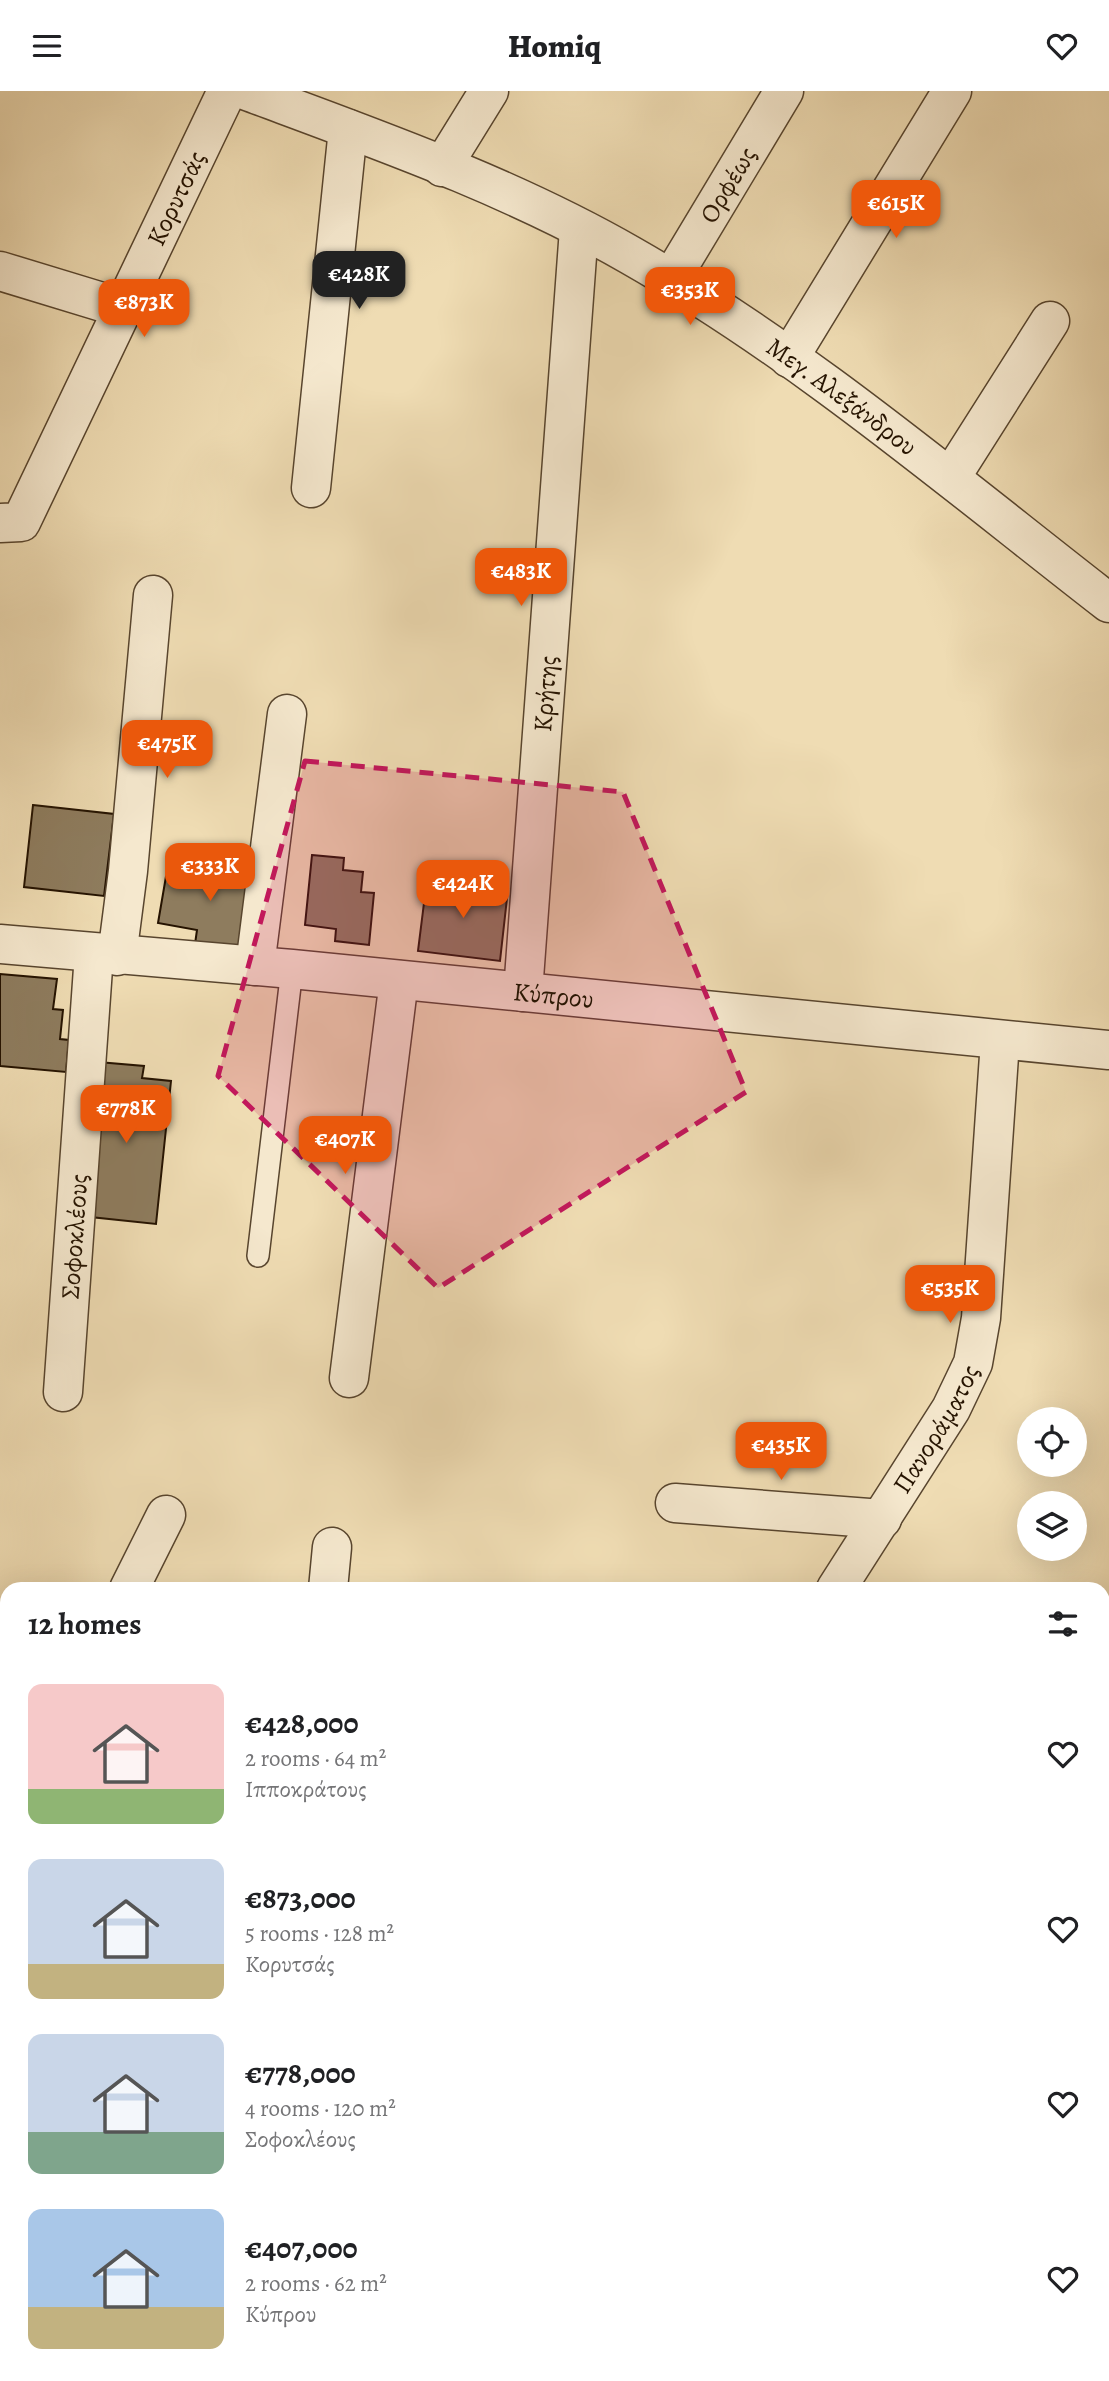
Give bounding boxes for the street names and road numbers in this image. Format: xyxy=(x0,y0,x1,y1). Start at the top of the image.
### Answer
street label: Ορφέως xyxy=(691,140,764,230)
street label: Κορυτσάς xyxy=(138,145,213,251)
street label: Μεγ. Αλεξάνδρου xyxy=(760,329,925,464)
street label: Κρήτης xyxy=(525,654,565,733)
street label: Κύπρου xyxy=(512,974,596,1016)
street label: Σοφοκλέους xyxy=(52,1173,96,1300)
street label: Πανοράματος xyxy=(884,1359,987,1500)

